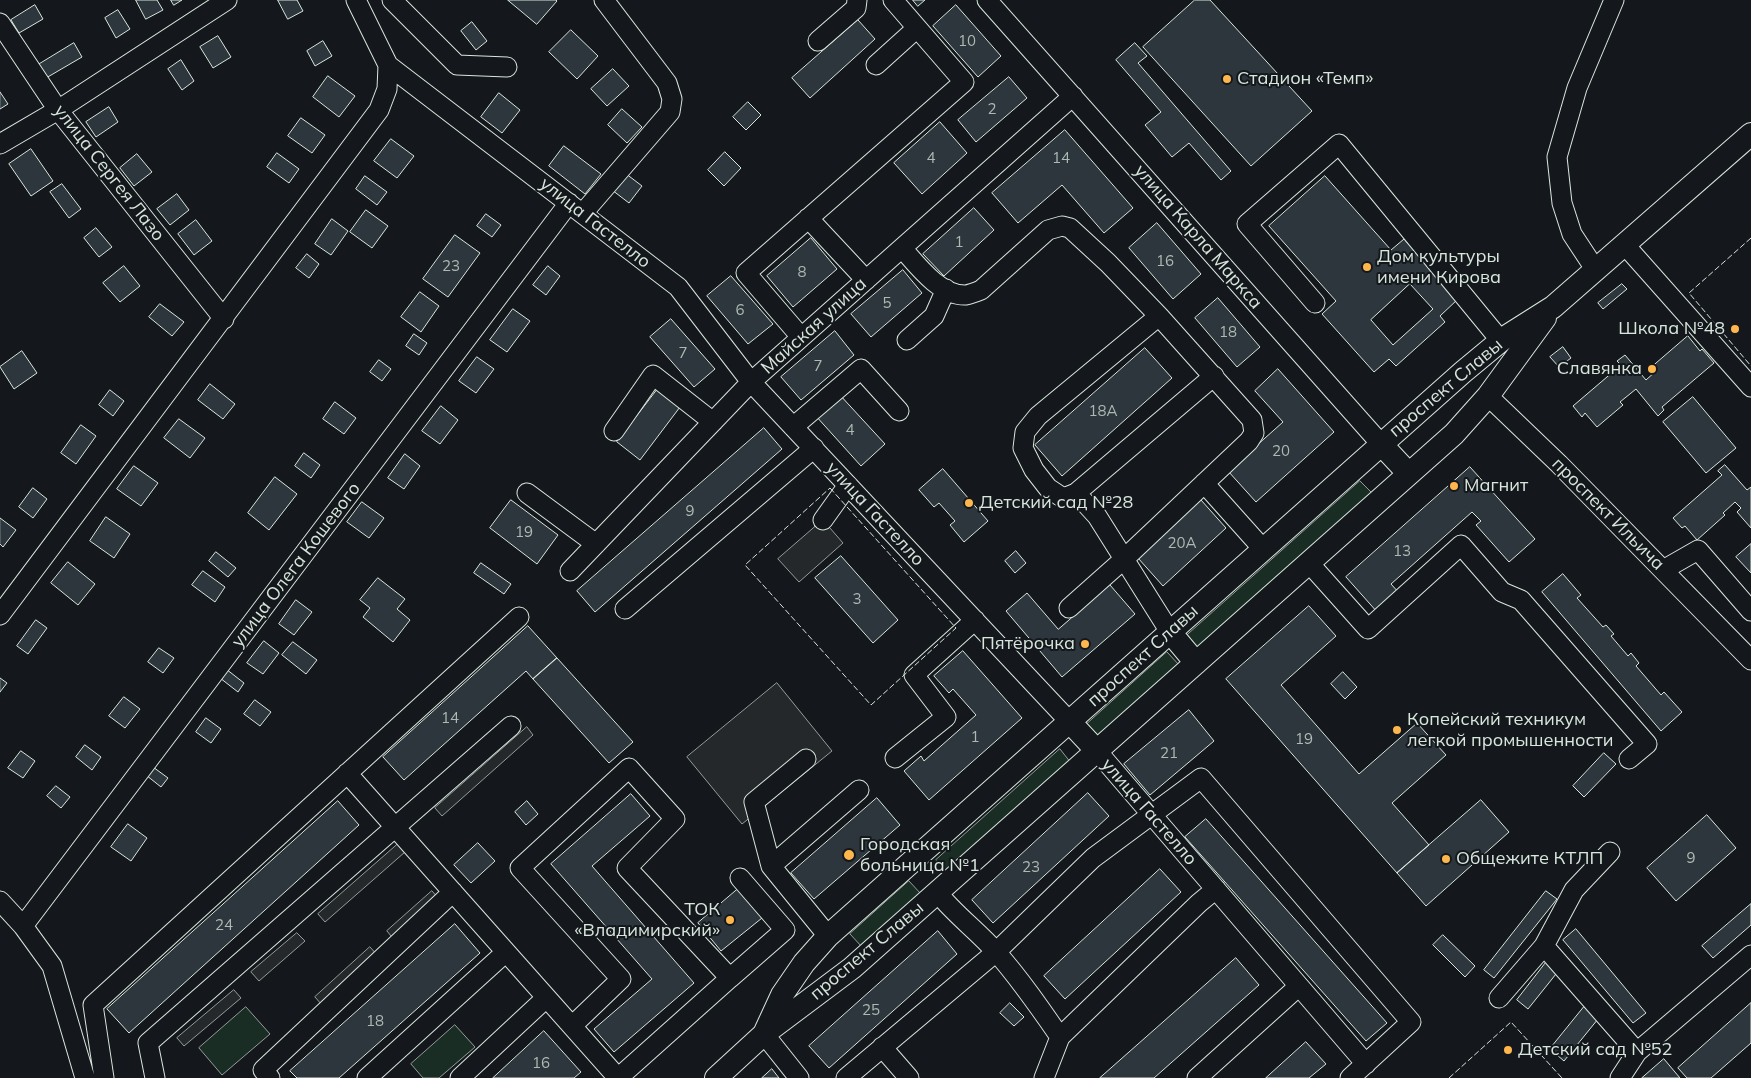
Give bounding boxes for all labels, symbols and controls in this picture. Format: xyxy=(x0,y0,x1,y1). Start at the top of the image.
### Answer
house number: 10 xyxy=(958,32,976,50)
place label: Стадион «Темп» xyxy=(1237,68,1373,90)
marker: Стадион «Темп» xyxy=(1221,73,1233,85)
house number: 2 xyxy=(988,100,996,118)
street label: улица Сергея Лазо xyxy=(49,101,169,245)
house number: 4 xyxy=(927,149,935,167)
house number: 14 xyxy=(1052,149,1070,167)
street label: улица Карла Маркса xyxy=(1129,160,1267,314)
street label: улица Гастелло xyxy=(535,173,655,273)
house number: 1 xyxy=(955,233,963,251)
place label: Дом культуры имени Кирова xyxy=(1377,246,1501,288)
house number: 16 xyxy=(1156,252,1174,270)
house number: 23 xyxy=(442,257,460,275)
marker: Дом культуры имени Кирова xyxy=(1361,261,1373,273)
house number: 8 xyxy=(798,263,806,281)
street label: Майская улица xyxy=(757,273,871,379)
house number: 5 xyxy=(883,294,891,312)
house number: 6 xyxy=(736,301,744,319)
place label: Школа №48 xyxy=(1618,318,1725,340)
house number: 18 xyxy=(1219,323,1237,341)
marker: Школа №48 xyxy=(1729,323,1741,335)
street label: проспект Славы xyxy=(1385,334,1507,442)
house number: 7 xyxy=(679,344,687,362)
house number: 7 xyxy=(814,357,822,375)
place label: Славянка xyxy=(1557,358,1642,380)
marker: Славянка xyxy=(1646,363,1658,375)
house number: 18А xyxy=(1088,402,1118,420)
house number: 4 xyxy=(846,421,854,439)
house number: 20 xyxy=(1272,442,1290,460)
street label: проспект Ильича xyxy=(1547,453,1669,575)
street label: улица Гастелло xyxy=(821,457,929,571)
place label: Магнит xyxy=(1464,475,1528,497)
street label: улица Олега Кошевого xyxy=(227,478,365,652)
marker: Магнит xyxy=(1448,480,1460,492)
place label: Детский сад №28 xyxy=(979,492,1133,514)
marker: Детский сад №28 xyxy=(963,497,975,509)
house number: 9 xyxy=(686,502,694,520)
house number: 19 xyxy=(515,523,533,541)
house number: 20А xyxy=(1167,534,1197,552)
house number: 13 xyxy=(1393,542,1411,560)
house number: 3 xyxy=(853,590,861,608)
street label: проспект Славы xyxy=(1083,601,1203,711)
place label: Пятёрочка xyxy=(981,633,1075,655)
marker: Пятёрочка xyxy=(1079,638,1091,650)
house number: 14 xyxy=(441,709,459,727)
place label: Копейский техникум легкой промышенности xyxy=(1407,709,1613,752)
marker: Копейский техникум легкой промышенности xyxy=(1391,724,1403,736)
house number: 1 xyxy=(971,728,979,746)
house number: 19 xyxy=(1295,730,1313,748)
house number: 21 xyxy=(1160,744,1178,762)
street label: улица Гастелло xyxy=(1097,754,1201,870)
place label: Городская больница №1 xyxy=(860,834,980,876)
marker: Городская больница №1 xyxy=(842,848,856,862)
place label: Общежите КТЛП xyxy=(1456,848,1603,870)
house number: 9 xyxy=(1687,849,1695,867)
marker: Общежите КТЛП xyxy=(1440,853,1452,865)
house number: 23 xyxy=(1022,858,1040,876)
street label: проспект Славы xyxy=(806,897,928,1005)
place label: ТОК «Владимирский» xyxy=(575,899,720,942)
marker: ТОК «Владимирский» xyxy=(724,914,736,926)
house number: 24 xyxy=(215,916,233,934)
house number: 25 xyxy=(862,1001,880,1019)
house number: 18 xyxy=(366,1012,384,1030)
place label: Детский сад №52 xyxy=(1518,1039,1672,1061)
marker: Детский сад №52 xyxy=(1502,1044,1514,1056)
house number: 16 xyxy=(532,1054,550,1072)

